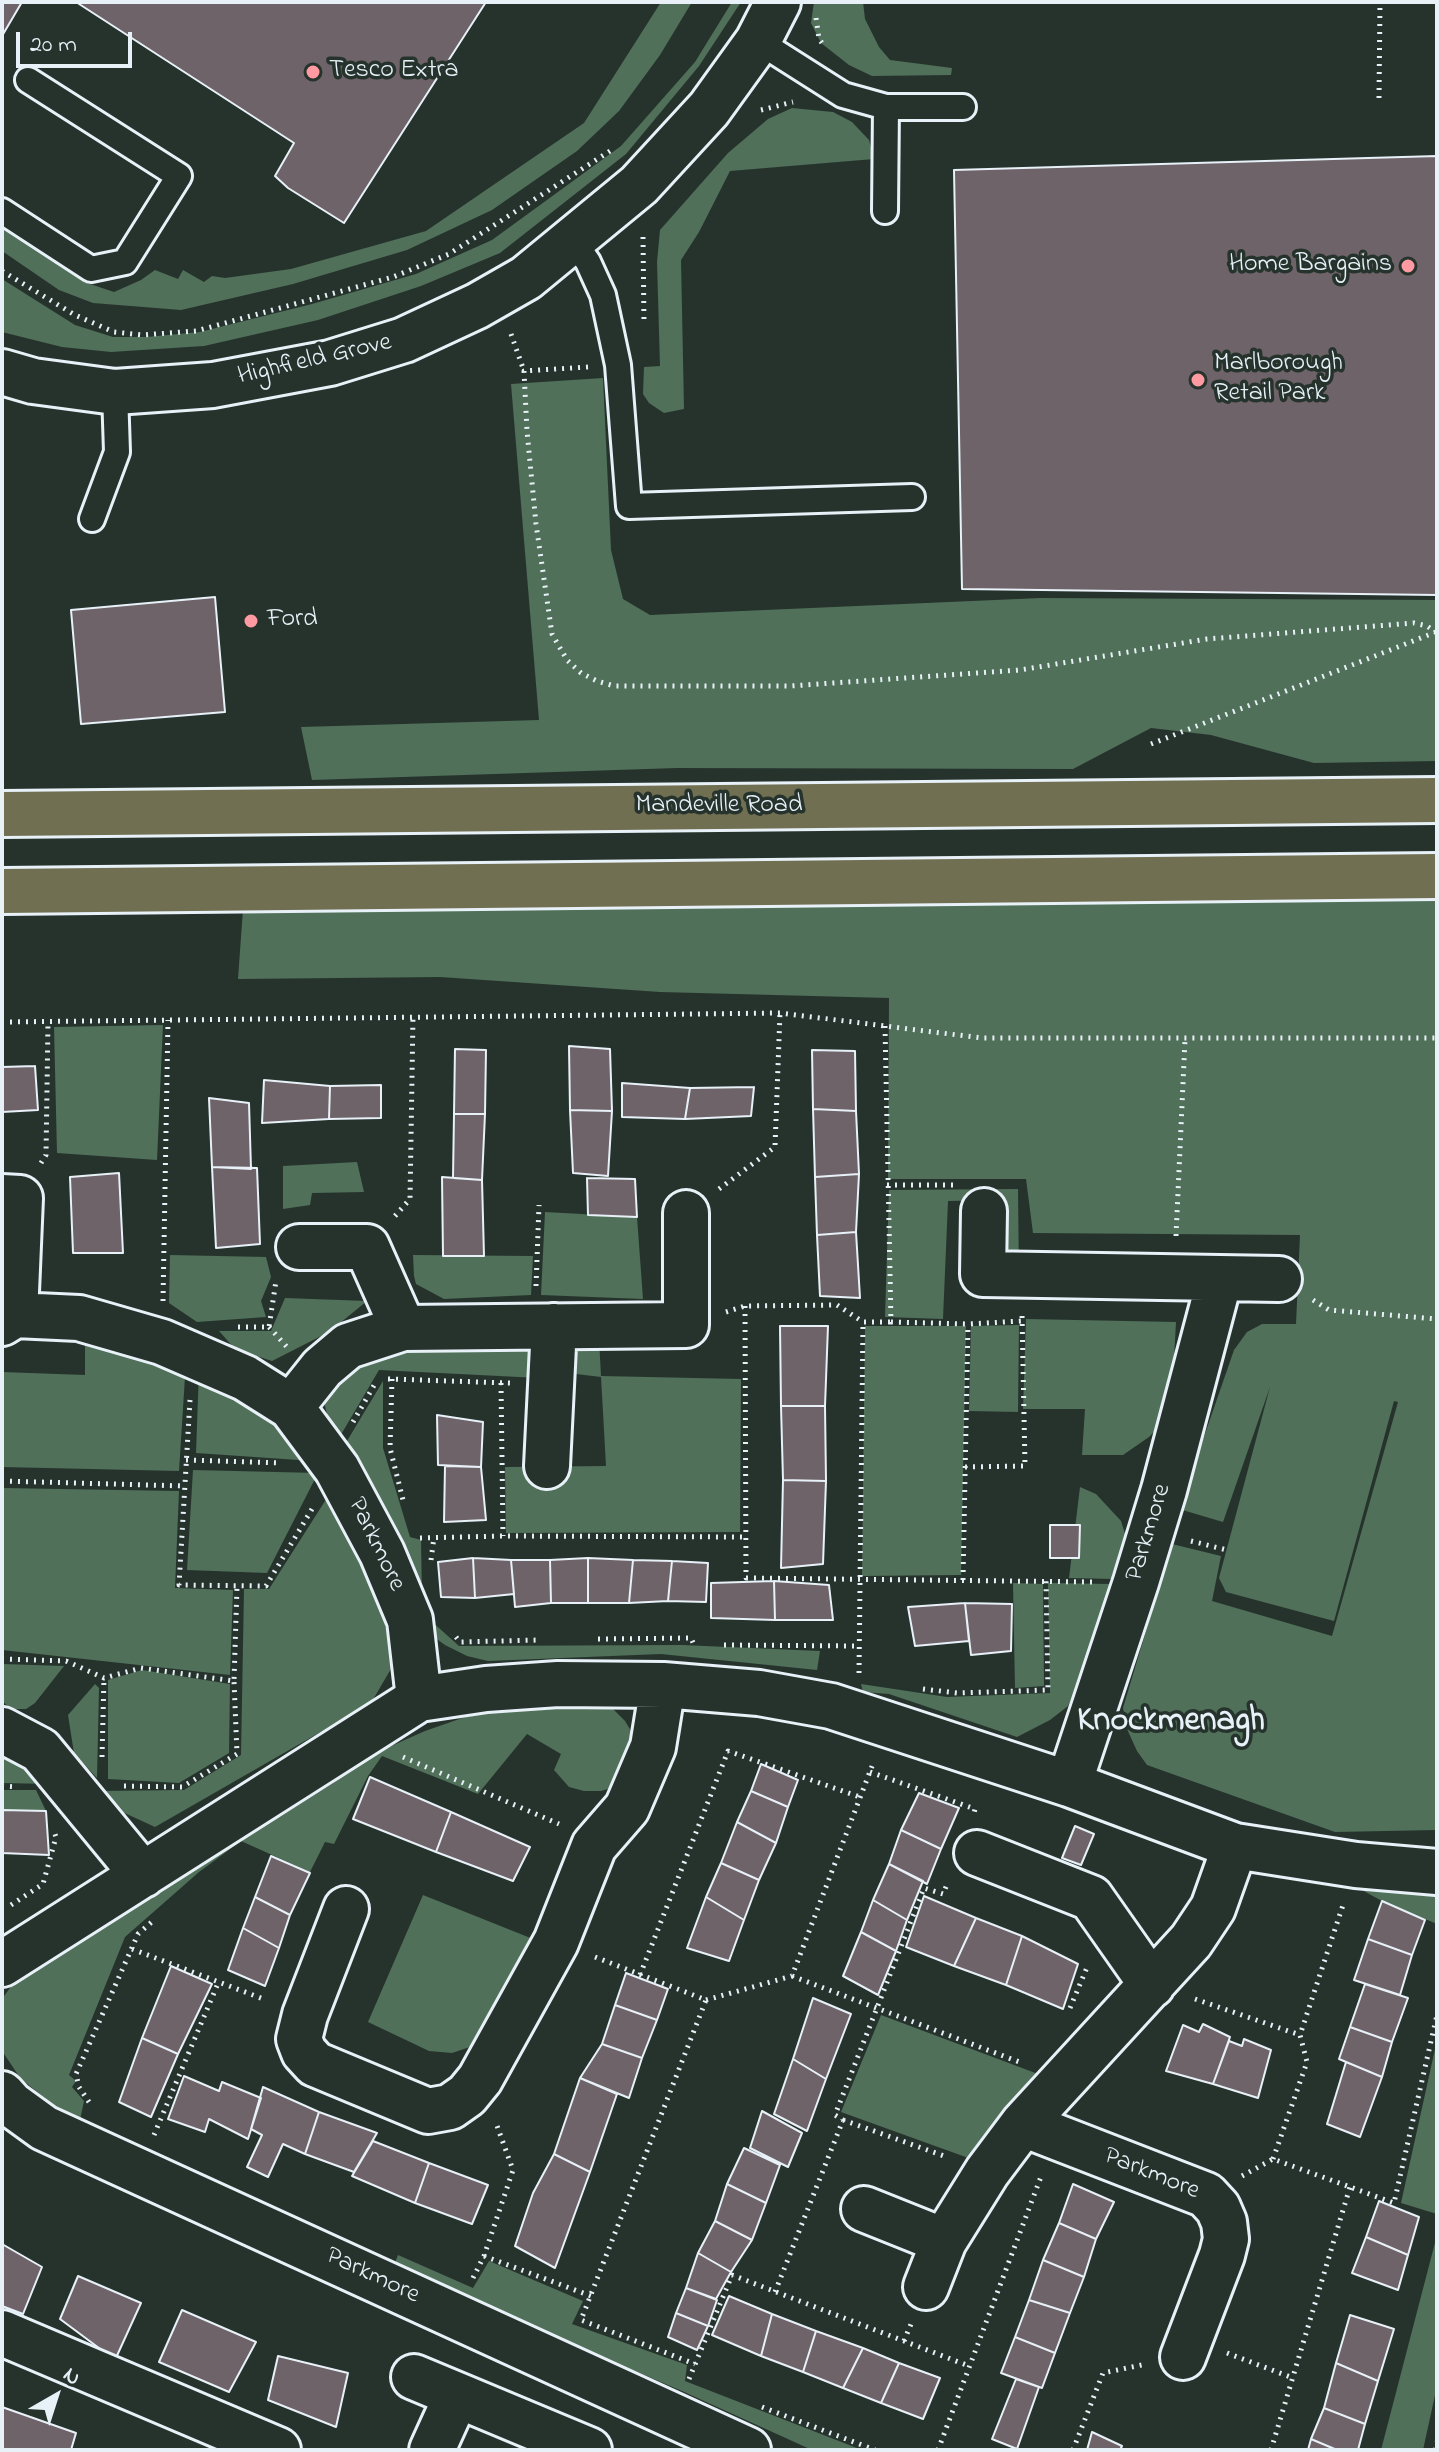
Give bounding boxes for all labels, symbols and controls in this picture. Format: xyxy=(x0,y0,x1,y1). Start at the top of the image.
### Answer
scale bar xyxy=(20,16,136,66)
text: 20 m xyxy=(30,28,77,63)
place label: Tesco Extra xyxy=(329,56,459,88)
marker: Tesco Extra xyxy=(304,63,322,81)
place label: Home Bargains xyxy=(1229,250,1392,282)
marker: Home Bargains xyxy=(1399,257,1417,275)
street label: Highfield Grove xyxy=(235,328,395,394)
place label: Marlborough Retail Park xyxy=(1214,349,1343,410)
marker: Marlborough Retail Park xyxy=(1189,371,1207,389)
place label: Ford xyxy=(267,605,318,637)
marker: Ford xyxy=(242,612,260,630)
street label: Mandeville Road xyxy=(635,791,803,823)
street label: Parkmore xyxy=(1120,1480,1180,1586)
street label: Parkmore xyxy=(339,1493,411,1597)
district label: Knockmenagh xyxy=(1077,1703,1265,1743)
street label: Parkmore xyxy=(1099,2142,1203,2208)
street label: Parkmore xyxy=(320,2242,424,2312)
north arrow xyxy=(16,2356,96,2436)
text: N xyxy=(55,2360,87,2394)

